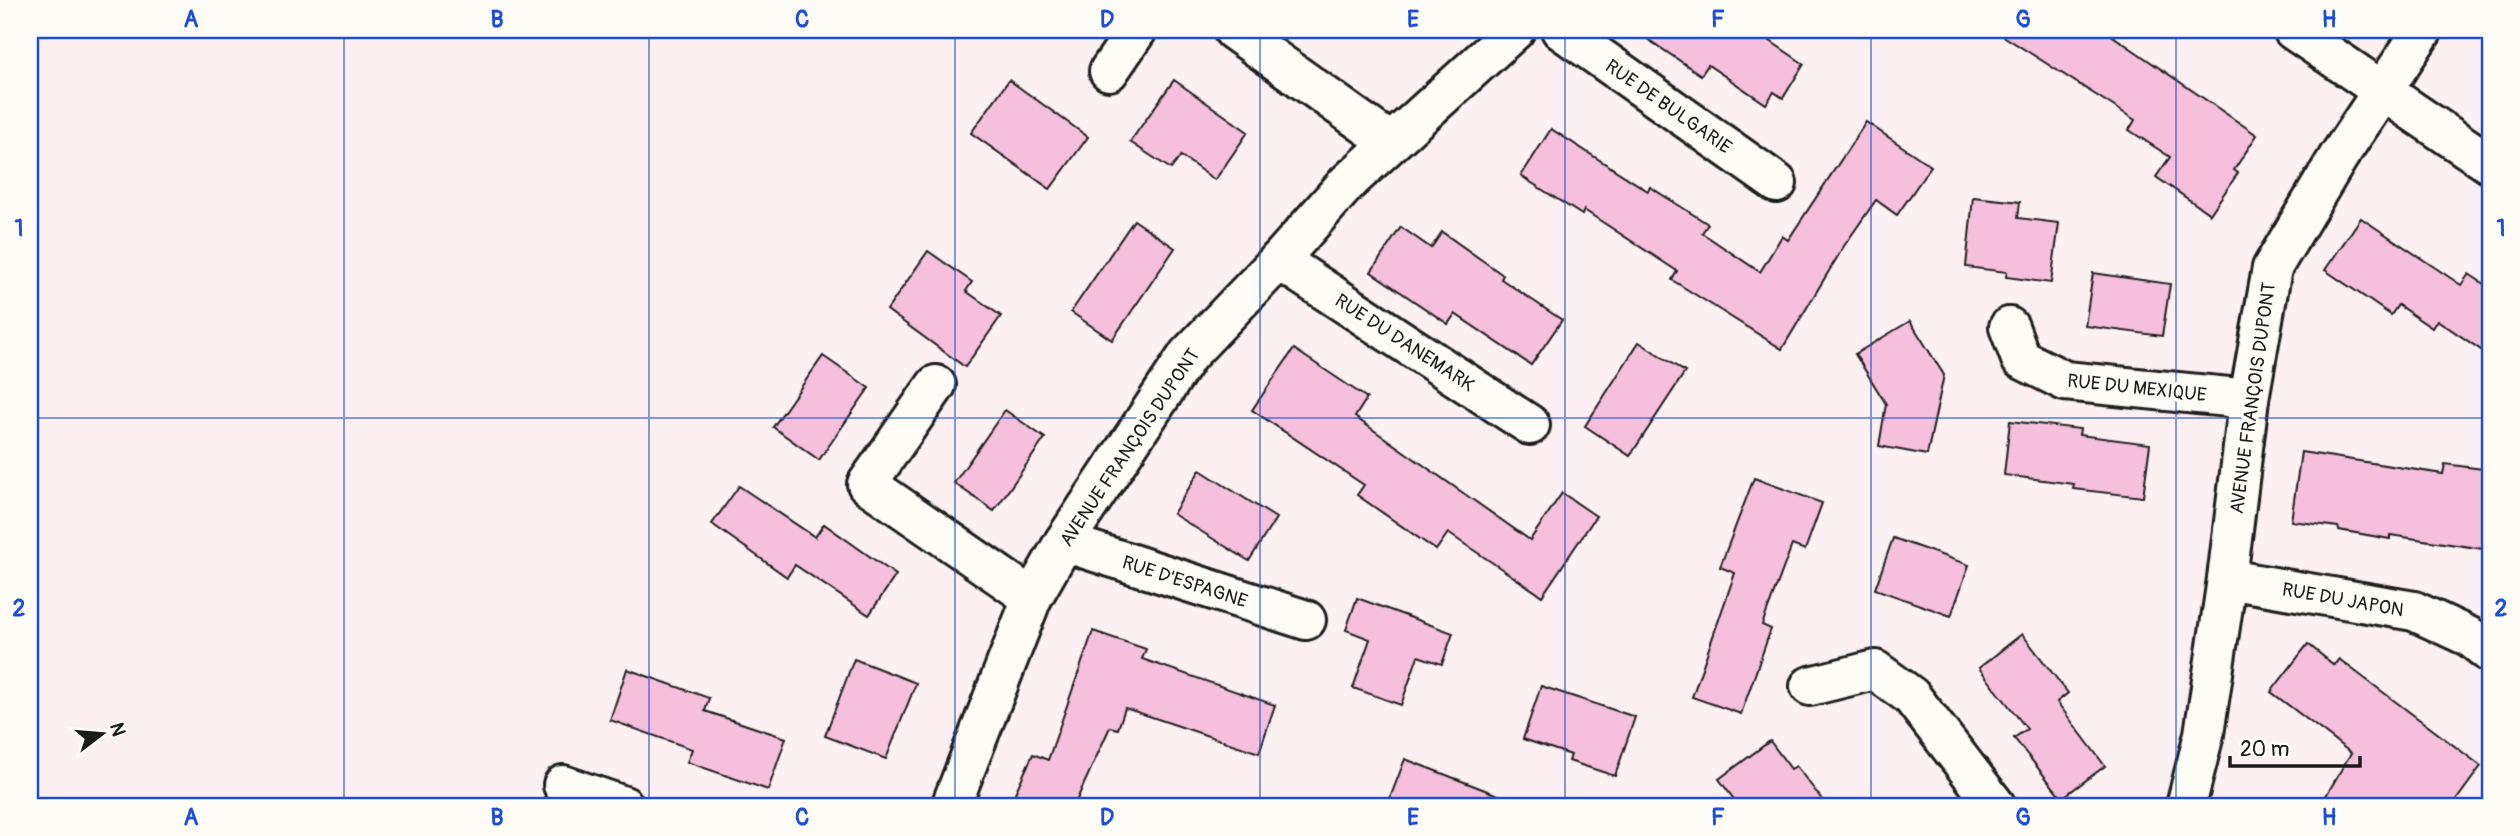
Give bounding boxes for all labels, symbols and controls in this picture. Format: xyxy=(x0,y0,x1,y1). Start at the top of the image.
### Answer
text: A xyxy=(184,5,199,34)
text: B xyxy=(490,5,504,34)
text: C xyxy=(795,5,809,34)
text: D xyxy=(1100,5,1114,34)
text: E xyxy=(1407,5,1419,34)
text: F xyxy=(1711,5,1725,34)
text: G xyxy=(2015,5,2031,34)
text: H xyxy=(2322,5,2336,34)
street label: RUE DE BULGARIE xyxy=(1601,54,1736,159)
text: 1 xyxy=(15,214,24,243)
text: 1 xyxy=(2497,214,2506,243)
street label: AVENUE FRANÇOIS DUPONT xyxy=(2225,281,2281,515)
street label: RUE DU DANEMARK xyxy=(1330,289,1479,397)
street label: AVENUE FRANÇOIS DUPONT xyxy=(1055,344,1205,551)
street label: RUE DU MEXIQUE xyxy=(2066,369,2208,407)
street label: RUE D'ESPAGNE xyxy=(1119,550,1250,614)
street label: RUE DU JAPON xyxy=(2280,577,2405,622)
text: 2 xyxy=(13,594,26,623)
text: 2 xyxy=(2495,594,2508,623)
north arrow xyxy=(66,700,136,770)
text: N xyxy=(104,720,131,739)
scale bar xyxy=(2230,724,2359,768)
text: 20 m xyxy=(2240,736,2289,763)
text: A xyxy=(184,803,199,832)
text: B xyxy=(490,803,504,832)
text: C xyxy=(795,803,809,832)
text: D xyxy=(1100,803,1114,832)
text: E xyxy=(1407,803,1419,832)
text: F xyxy=(1711,803,1725,832)
text: G xyxy=(2015,803,2031,832)
text: H xyxy=(2322,803,2336,832)

